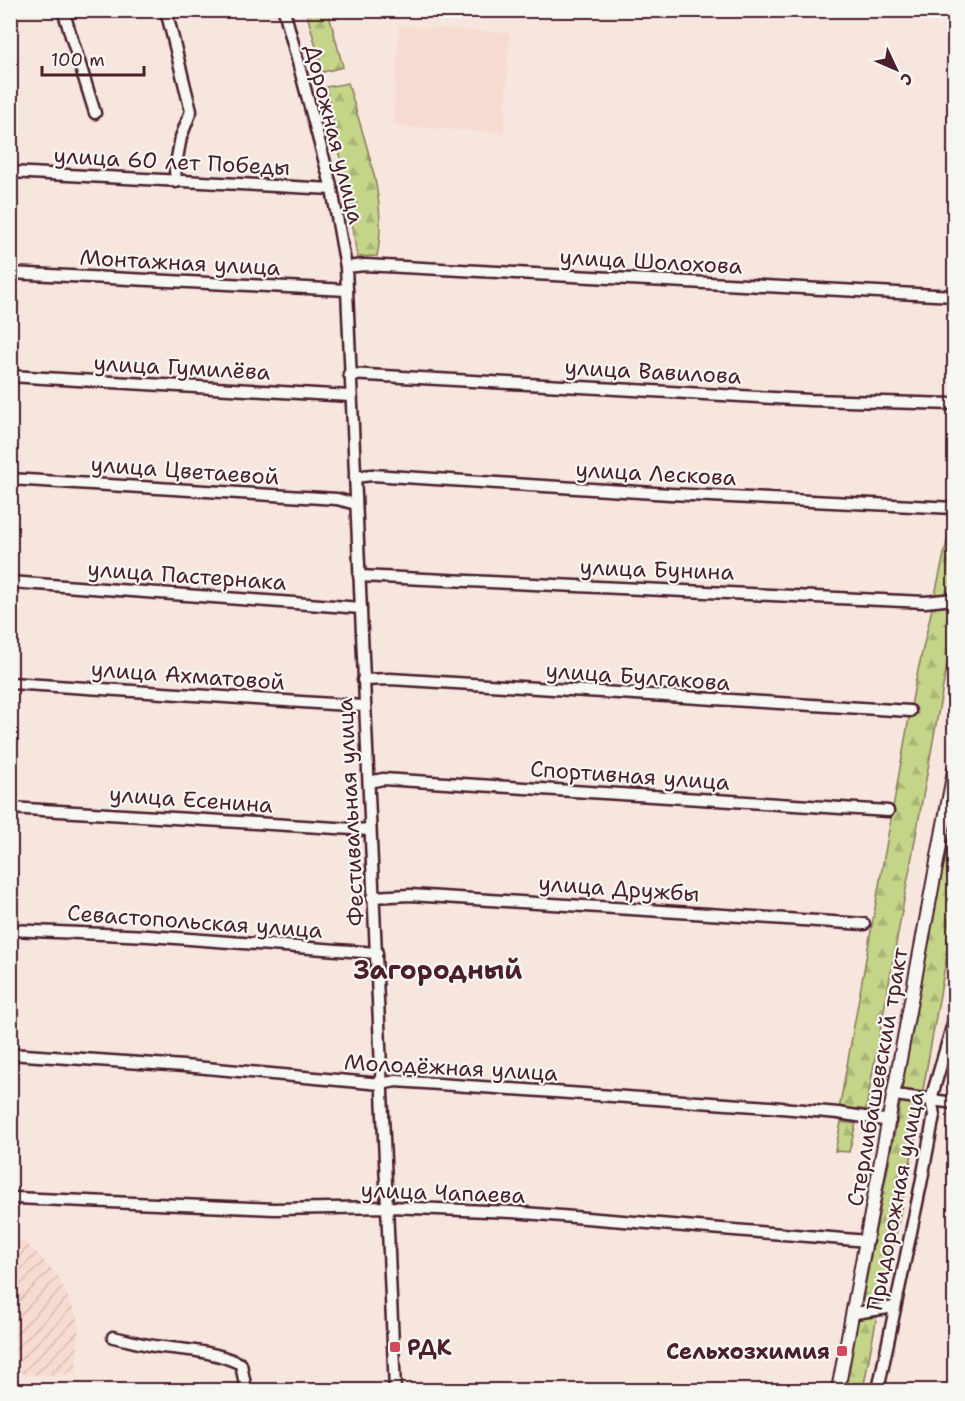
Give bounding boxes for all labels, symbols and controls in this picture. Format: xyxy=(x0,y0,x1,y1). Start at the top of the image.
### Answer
scale bar xyxy=(42,39,144,77)
north arrow xyxy=(866,39,926,99)
street label: Дорожная улица xyxy=(298,41,371,227)
text: 100 m xyxy=(51,48,105,72)
text: С xyxy=(895,68,917,90)
street label: улица 60 лет Победы xyxy=(53,141,291,182)
street label: улица Шолохова xyxy=(559,242,743,281)
street label: Монтажная улица xyxy=(79,243,281,282)
street label: улица Гумилёва xyxy=(93,348,271,387)
street label: улица Вавилова xyxy=(564,352,742,391)
street label: улица Цветаевой xyxy=(90,449,280,492)
street label: улица Лескова xyxy=(575,455,737,492)
street label: улица Бунина xyxy=(579,552,735,587)
street label: улица Пастернака xyxy=(87,554,288,597)
street label: улица Ахматовой xyxy=(90,654,286,697)
street label: улица Булгакова xyxy=(545,656,731,697)
street label: Фестивальная улица xyxy=(330,697,371,927)
street label: Спортивная улица xyxy=(529,754,731,797)
street label: улица Есенина xyxy=(108,779,274,820)
street label: улица Дружбы xyxy=(538,868,700,909)
street label: Севастопольская улица xyxy=(66,898,324,945)
street label: Стерлибашевский тракт xyxy=(840,945,915,1209)
district label: Загородный xyxy=(354,952,522,987)
street label: Молодёжная улица xyxy=(343,1047,559,1088)
street label: Придорожная улица xyxy=(860,1089,931,1313)
street label: улица Чапаева xyxy=(360,1175,526,1210)
place label: РДК xyxy=(407,1333,451,1362)
place label: Сельхозхимия xyxy=(666,1337,830,1366)
marker: РДК xyxy=(388,1340,402,1354)
marker: Сельхозхимия xyxy=(835,1344,849,1358)

